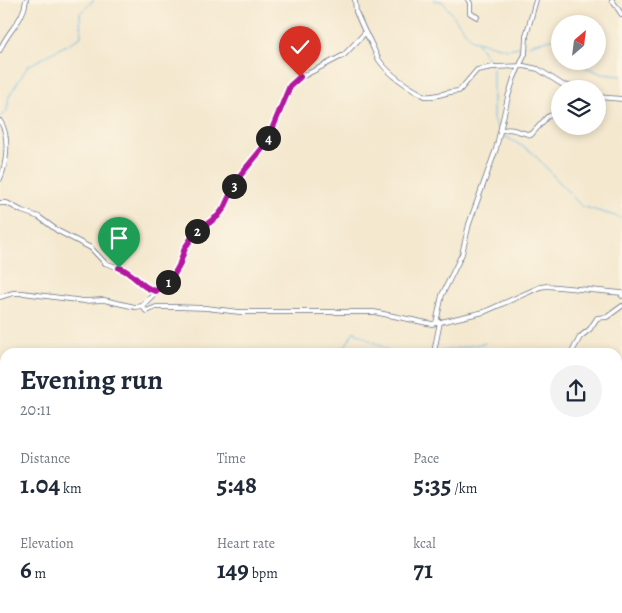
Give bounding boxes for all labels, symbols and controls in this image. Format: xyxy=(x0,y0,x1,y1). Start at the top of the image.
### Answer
north arrow xyxy=(551,15,606,70)
map controls xyxy=(551,15,606,135)
pin xyxy=(279,26,321,77)
icon: check xyxy=(286,33,314,61)
button: layers xyxy=(551,80,606,135)
pin: 4 xyxy=(256,126,280,150)
text: 4 xyxy=(265,129,272,148)
pin: 3 xyxy=(222,174,246,198)
text: 3 xyxy=(231,177,238,196)
pin xyxy=(98,217,140,268)
pin: 2 xyxy=(184,218,210,244)
text: 2 xyxy=(194,222,201,241)
icon: arrive xyxy=(105,224,133,252)
pin: 1 xyxy=(156,270,180,294)
text: 1 xyxy=(166,273,171,292)
text: Evening run xyxy=(20,361,163,399)
button: share xyxy=(550,365,602,417)
text: 20:11 xyxy=(20,399,51,421)
text: Distance xyxy=(20,449,70,468)
text: Time xyxy=(217,449,246,468)
text: Pace xyxy=(413,449,439,468)
text: 1.04 xyxy=(20,468,60,502)
text: 5:48 xyxy=(217,468,257,502)
text: 5:35 xyxy=(413,468,451,502)
text: km xyxy=(60,479,82,498)
text: /km xyxy=(451,479,477,498)
text: Elevation xyxy=(20,534,74,553)
text: Heart rate xyxy=(217,534,275,553)
text: kcal xyxy=(413,534,436,553)
text: 6 xyxy=(20,553,32,587)
text: 149 xyxy=(217,553,249,587)
text: 71 xyxy=(413,553,433,587)
text: m xyxy=(32,564,46,583)
text: bpm xyxy=(249,564,278,583)

